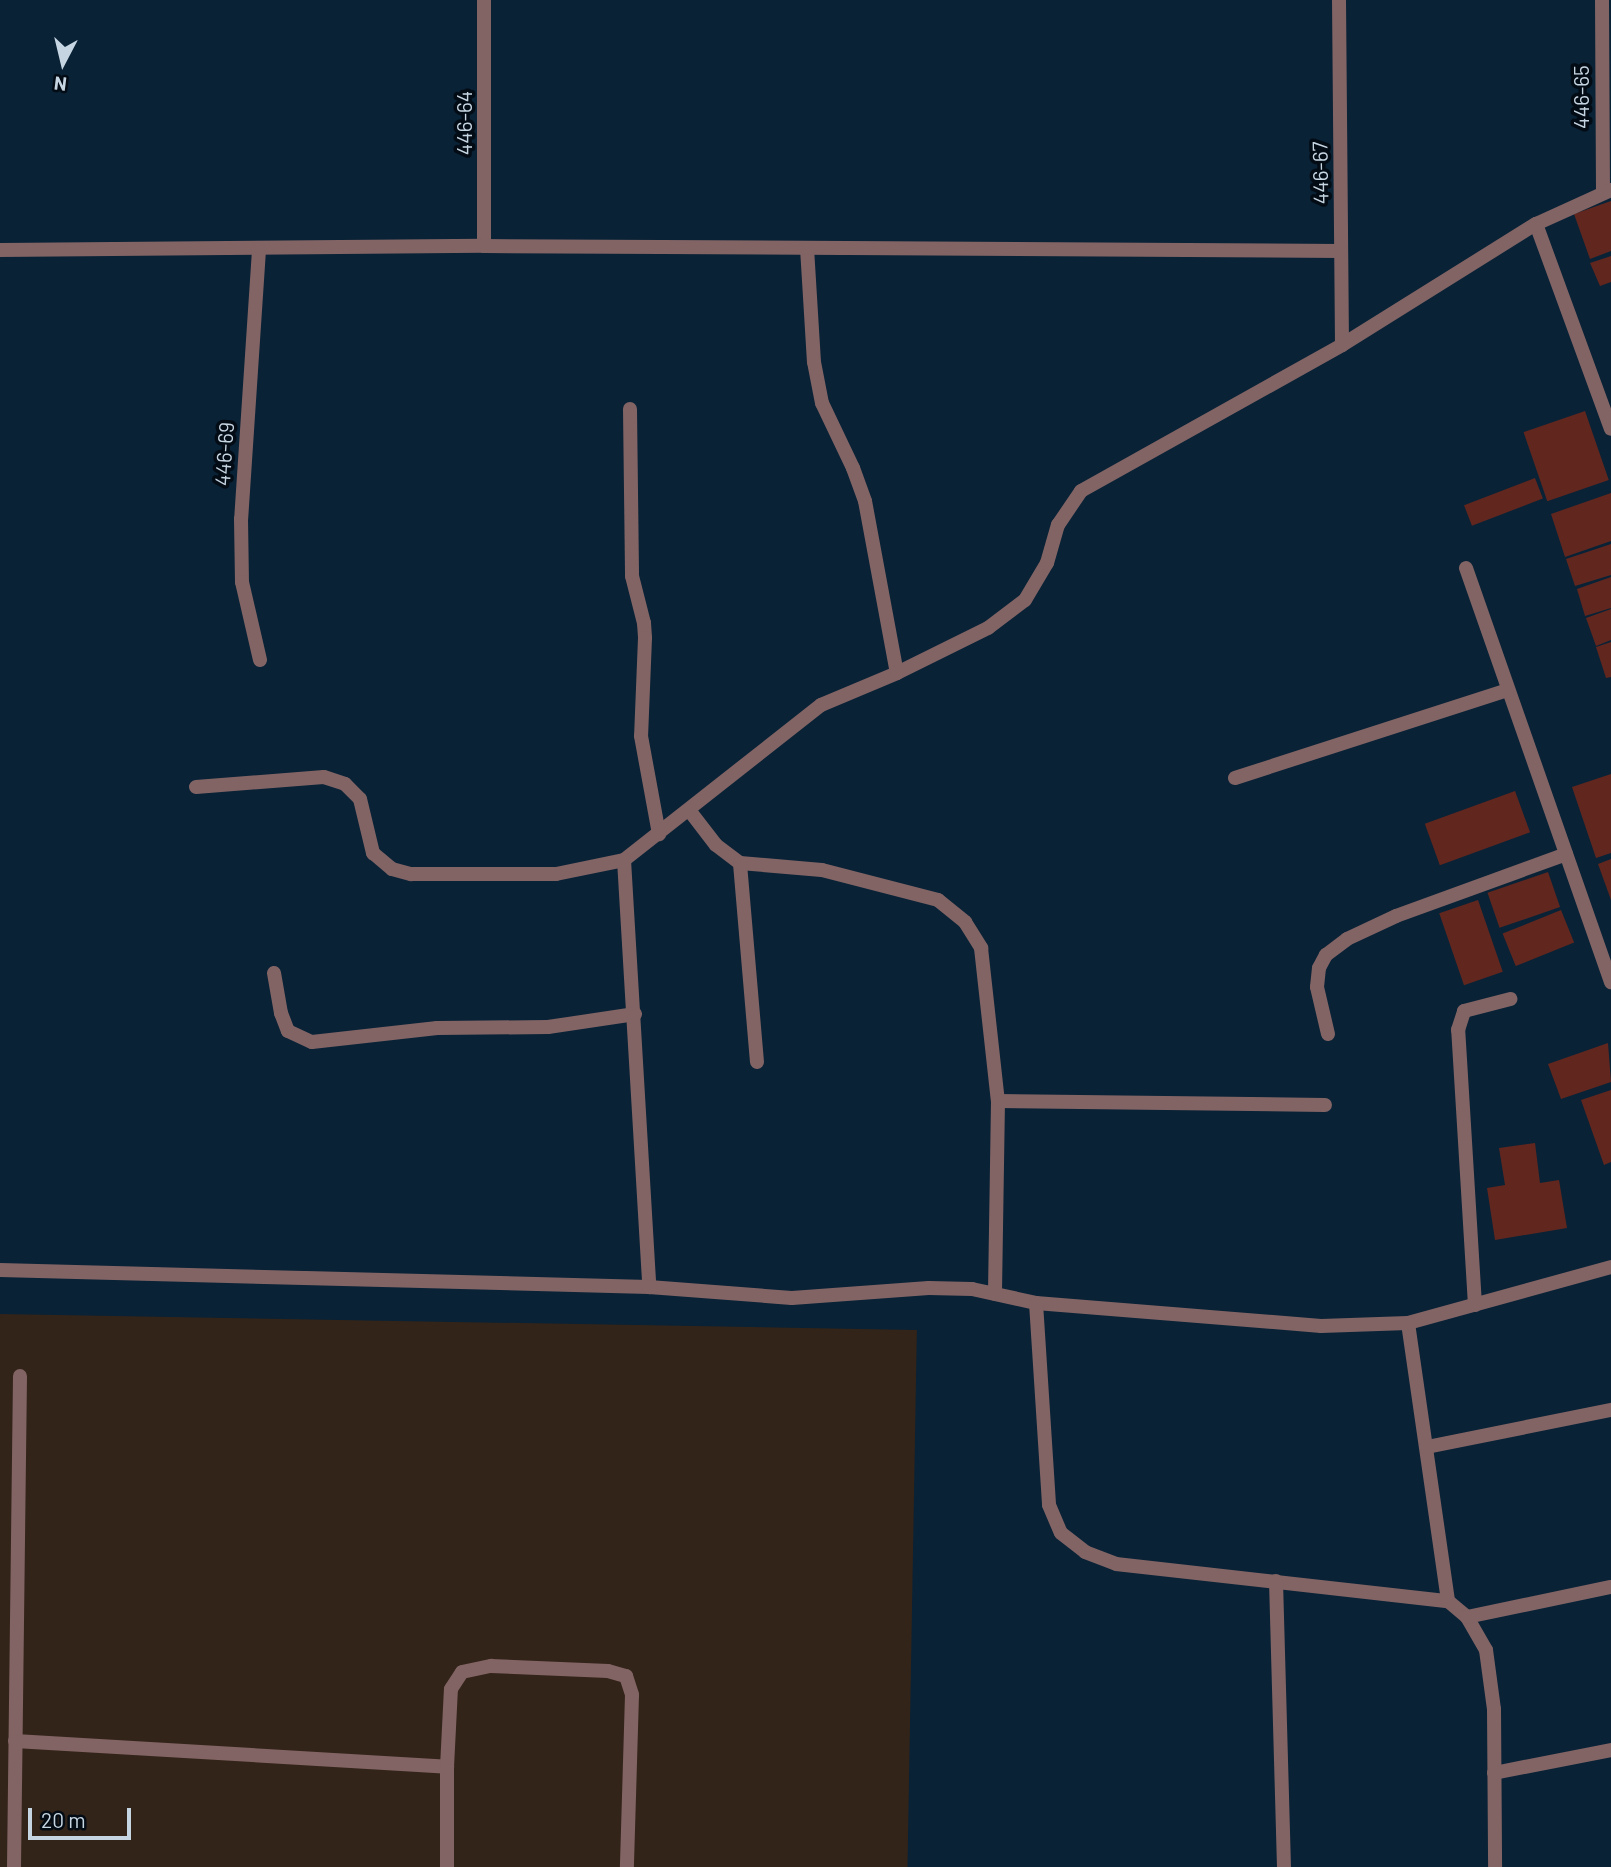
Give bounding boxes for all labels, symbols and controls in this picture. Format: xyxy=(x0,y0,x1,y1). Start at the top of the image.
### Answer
north arrow xyxy=(28,28,98,98)
street label: 446-65 xyxy=(1568,65,1594,129)
text: N xyxy=(53,72,68,97)
street label: 446-64 xyxy=(451,91,477,155)
street label: 446-67 xyxy=(1307,141,1333,205)
street label: 446-69 xyxy=(209,421,239,487)
scale bar xyxy=(32,1794,135,1838)
text: 20 m xyxy=(41,1807,86,1832)

